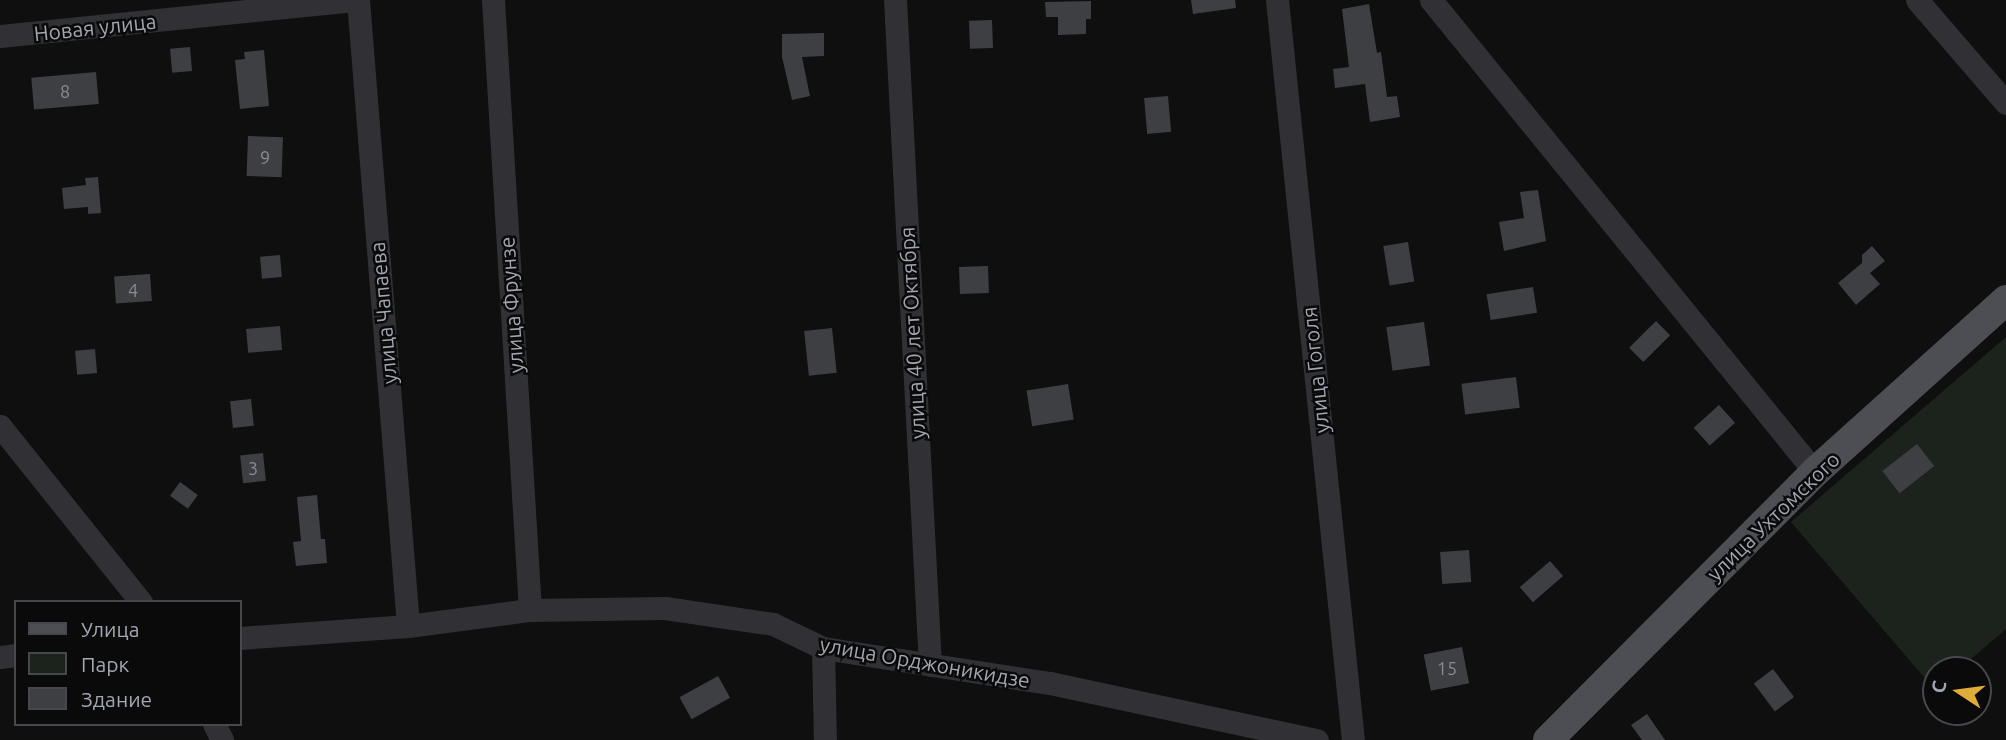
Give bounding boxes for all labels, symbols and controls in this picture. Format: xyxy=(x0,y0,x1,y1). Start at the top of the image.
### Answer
street label: Новая улица xyxy=(33,8,157,46)
house number: 8 xyxy=(60,80,70,102)
house number: 9 xyxy=(260,146,270,168)
street label: улица 40 лет Октября xyxy=(894,226,930,440)
street label: улица Фрунзе xyxy=(494,236,528,374)
street label: улица Чапаева xyxy=(364,241,402,385)
house number: 4 xyxy=(128,279,138,301)
street label: улица Гоголя xyxy=(1296,305,1334,435)
street label: улица Ухтомского xyxy=(1701,446,1845,586)
house number: 3 xyxy=(248,457,258,479)
legend xyxy=(14,600,242,726)
text: Улица xyxy=(81,617,139,641)
street label: улица Орджоникидзе xyxy=(818,631,1032,693)
text: Парк xyxy=(81,652,129,676)
north arrow xyxy=(1922,656,1992,726)
house number: 15 xyxy=(1437,657,1457,679)
text: С xyxy=(1926,678,1951,695)
text: Здание xyxy=(81,687,152,711)

